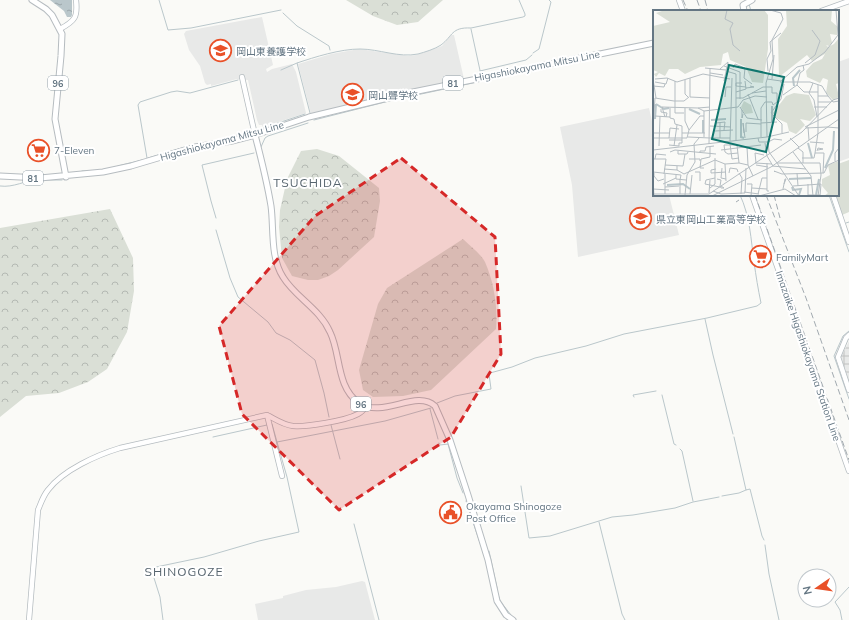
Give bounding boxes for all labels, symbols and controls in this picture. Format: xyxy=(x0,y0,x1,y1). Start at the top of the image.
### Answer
inset map xyxy=(653,10,839,196)
school or university icon: 岡山東養護学校 xyxy=(208,38,234,64)
place label: 岡山東養護学校 xyxy=(236,45,306,58)
street label: Higashiokayama Mitsu Line xyxy=(473,47,601,85)
road number: 96 xyxy=(48,76,68,90)
road number: 81 xyxy=(443,76,463,90)
school or university icon: 岡山聾学校 xyxy=(340,82,366,108)
place label: 岡山聾学校 xyxy=(368,89,418,102)
street label: Higashiokayama Mitsu Line xyxy=(159,118,285,164)
supermarket icon: 7-Eleven xyxy=(26,137,52,163)
place label: 7-Eleven xyxy=(54,144,95,157)
road number: 81 xyxy=(23,171,43,185)
district label: TSUCHIDA xyxy=(273,175,343,190)
school or university icon: 県立東岡山工業高等学校 xyxy=(628,206,654,232)
place label: 県立東岡山工業高等学校 xyxy=(656,213,766,226)
supermarket icon: FamilyMart xyxy=(747,244,773,270)
place label: FamilyMart xyxy=(776,251,829,264)
street label: Imazaike Higashiokayama Station Line xyxy=(773,269,843,443)
road number: 96 xyxy=(351,397,371,411)
public building icon: Okayama Shinogoze Post Office xyxy=(437,499,463,525)
place label: Okayama Shinogoze Post Office xyxy=(466,500,562,525)
district label: SHINOGOZE xyxy=(144,564,224,579)
north arrow xyxy=(797,568,837,608)
text: N xyxy=(800,585,815,596)

